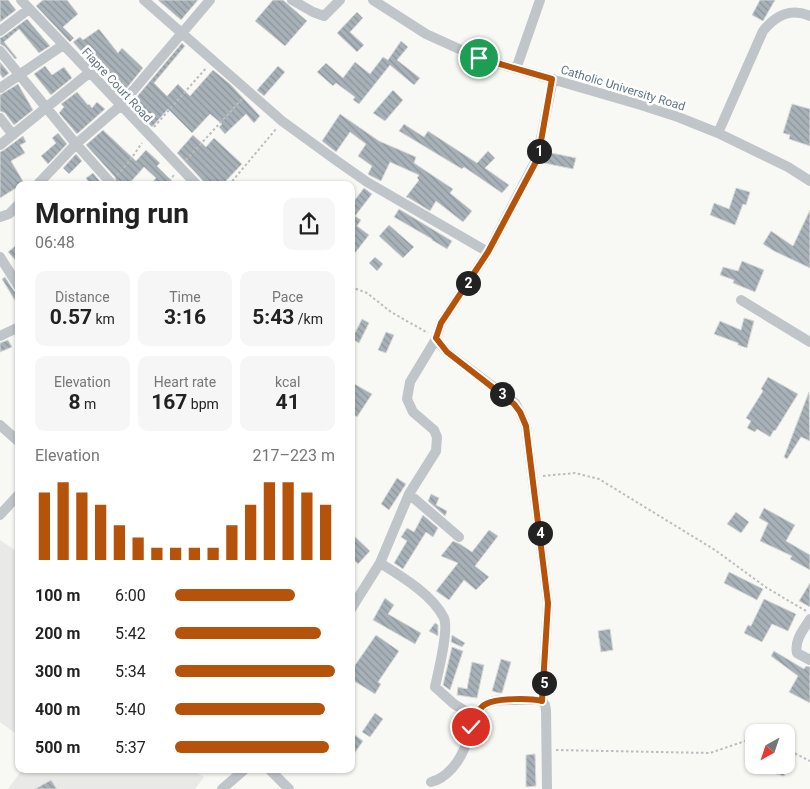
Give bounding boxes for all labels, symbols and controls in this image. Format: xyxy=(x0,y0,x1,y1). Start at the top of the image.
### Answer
pin xyxy=(458,37,500,79)
icon: arrive xyxy=(465,44,493,72)
street label: Fiapre Court Road xyxy=(79,45,155,125)
street label: Catholic University Road xyxy=(559,62,687,114)
pin: 1 xyxy=(526,138,552,164)
text: 1 xyxy=(535,143,544,159)
text: Morning run xyxy=(35,197,189,230)
button: share xyxy=(283,198,335,250)
text: 06:48 xyxy=(35,233,75,252)
pin: 2 xyxy=(456,270,480,296)
text: 2 xyxy=(464,275,473,291)
text: Distance xyxy=(55,289,110,305)
text: Time xyxy=(169,289,201,305)
text: Pace xyxy=(272,289,303,305)
text: 0.57 xyxy=(50,305,92,329)
text: 3:16 xyxy=(164,305,206,329)
text: 5:43 xyxy=(252,305,294,329)
text: km xyxy=(92,311,115,327)
text: /km xyxy=(294,311,323,327)
text: Elevation xyxy=(54,374,111,390)
text: Heart rate xyxy=(154,374,216,390)
text: kcal xyxy=(275,374,300,390)
pin: 3 xyxy=(490,382,514,406)
text: 3 xyxy=(498,386,507,402)
text: 8 xyxy=(68,390,80,414)
text: 167 xyxy=(151,390,187,414)
text: 41 xyxy=(276,390,300,414)
text: m xyxy=(80,396,96,412)
text: bpm xyxy=(187,396,219,412)
text: Elevation xyxy=(35,446,100,465)
text: 217–223 m xyxy=(253,446,335,465)
pin: 4 xyxy=(528,520,552,546)
text: 4 xyxy=(536,525,545,541)
text: 100 m xyxy=(35,586,80,605)
text: 6:00 xyxy=(115,586,146,605)
text: 200 m xyxy=(35,624,80,643)
text: 5:42 xyxy=(115,624,146,643)
text: 300 m xyxy=(35,662,80,681)
text: 5:34 xyxy=(115,662,146,681)
pin: 5 xyxy=(532,670,556,696)
text: 5 xyxy=(540,675,549,691)
text: 400 m xyxy=(35,700,80,719)
text: 5:40 xyxy=(115,700,146,719)
pin xyxy=(450,706,492,748)
icon: check xyxy=(457,713,485,741)
north arrow xyxy=(745,724,795,774)
map controls xyxy=(745,724,795,774)
text: 500 m xyxy=(35,738,80,757)
text: 5:37 xyxy=(115,738,146,757)

